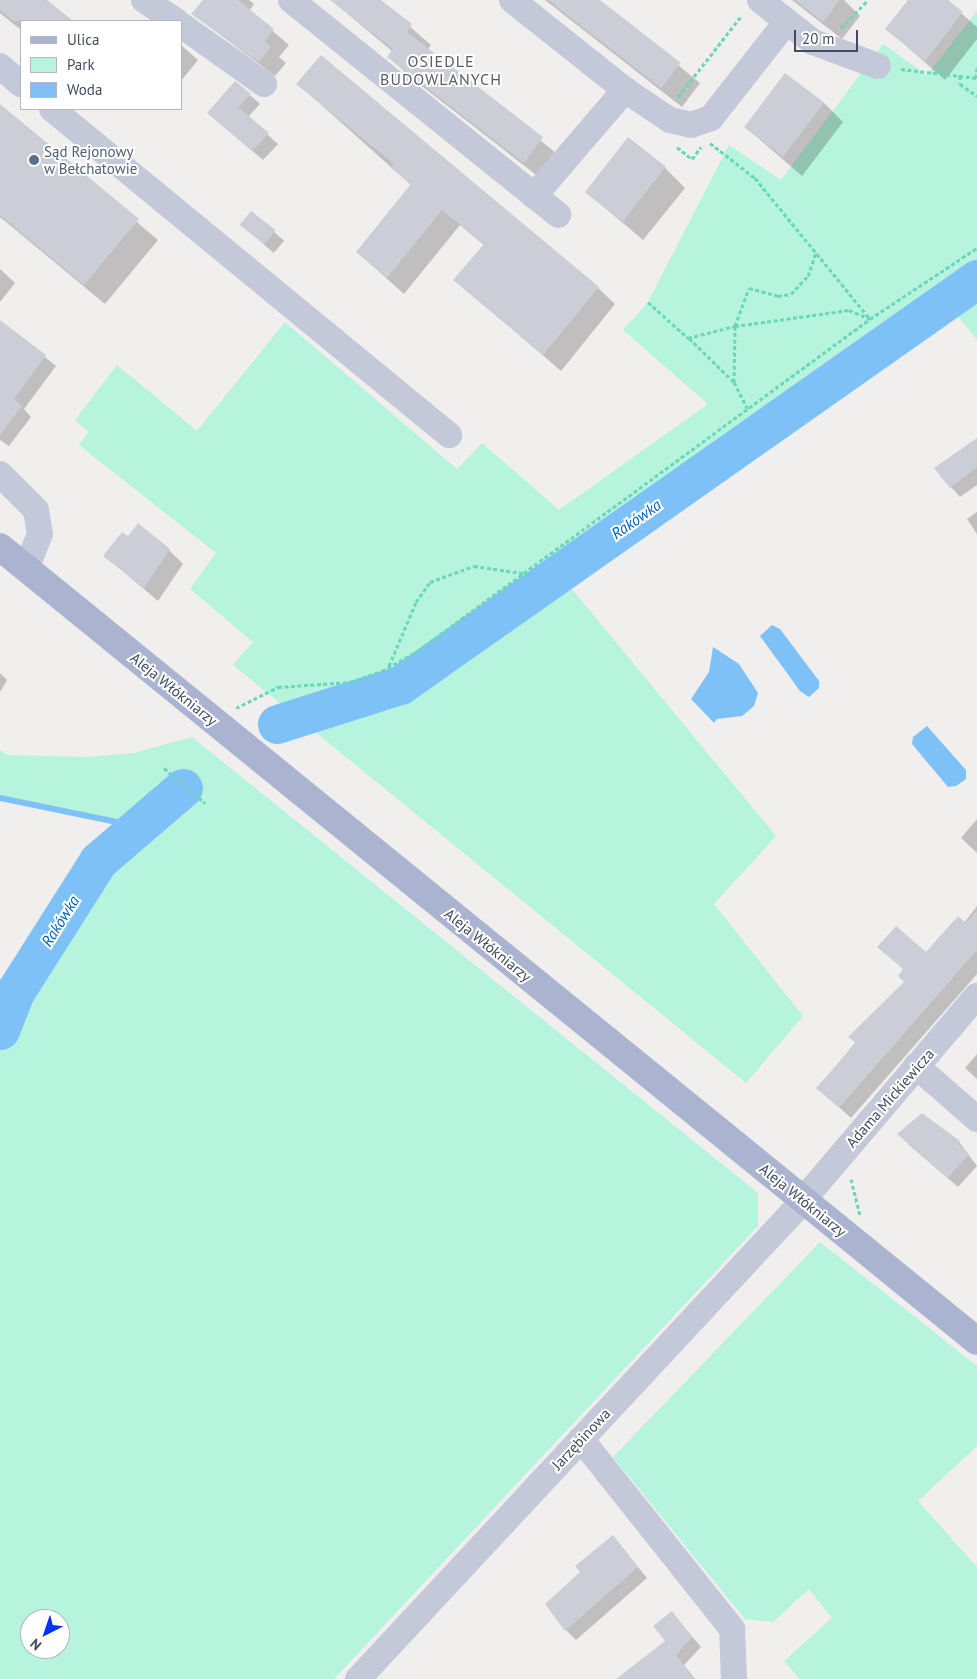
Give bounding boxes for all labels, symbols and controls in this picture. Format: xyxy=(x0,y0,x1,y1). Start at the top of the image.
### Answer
legend xyxy=(20,20,182,110)
scale bar xyxy=(797,20,861,52)
text: 20 m xyxy=(802,29,835,48)
text: Ulica xyxy=(67,30,99,49)
district label: OSIEDLE BUDOWLANYCH xyxy=(379,51,503,89)
text: Park xyxy=(67,55,95,74)
text: Woda xyxy=(67,80,102,99)
place label: Sąd Rejonowy w Bełchatowie xyxy=(44,142,138,177)
marker: Sąd Rejonowy w Bełchatowie xyxy=(28,154,40,166)
water label: Rakówka xyxy=(607,495,665,543)
street label: Aleja Włókniarzy xyxy=(127,648,221,730)
water label: Rakówka xyxy=(37,892,83,950)
street label: Aleja Włókniarzy xyxy=(441,904,535,986)
street label: Adama Mickiewicza xyxy=(842,1045,938,1151)
street label: Aleja Włókniarzy xyxy=(756,1159,850,1241)
street label: Jarzębinowa xyxy=(548,1404,614,1474)
north arrow xyxy=(20,1609,70,1659)
text: N xyxy=(26,1635,45,1654)

